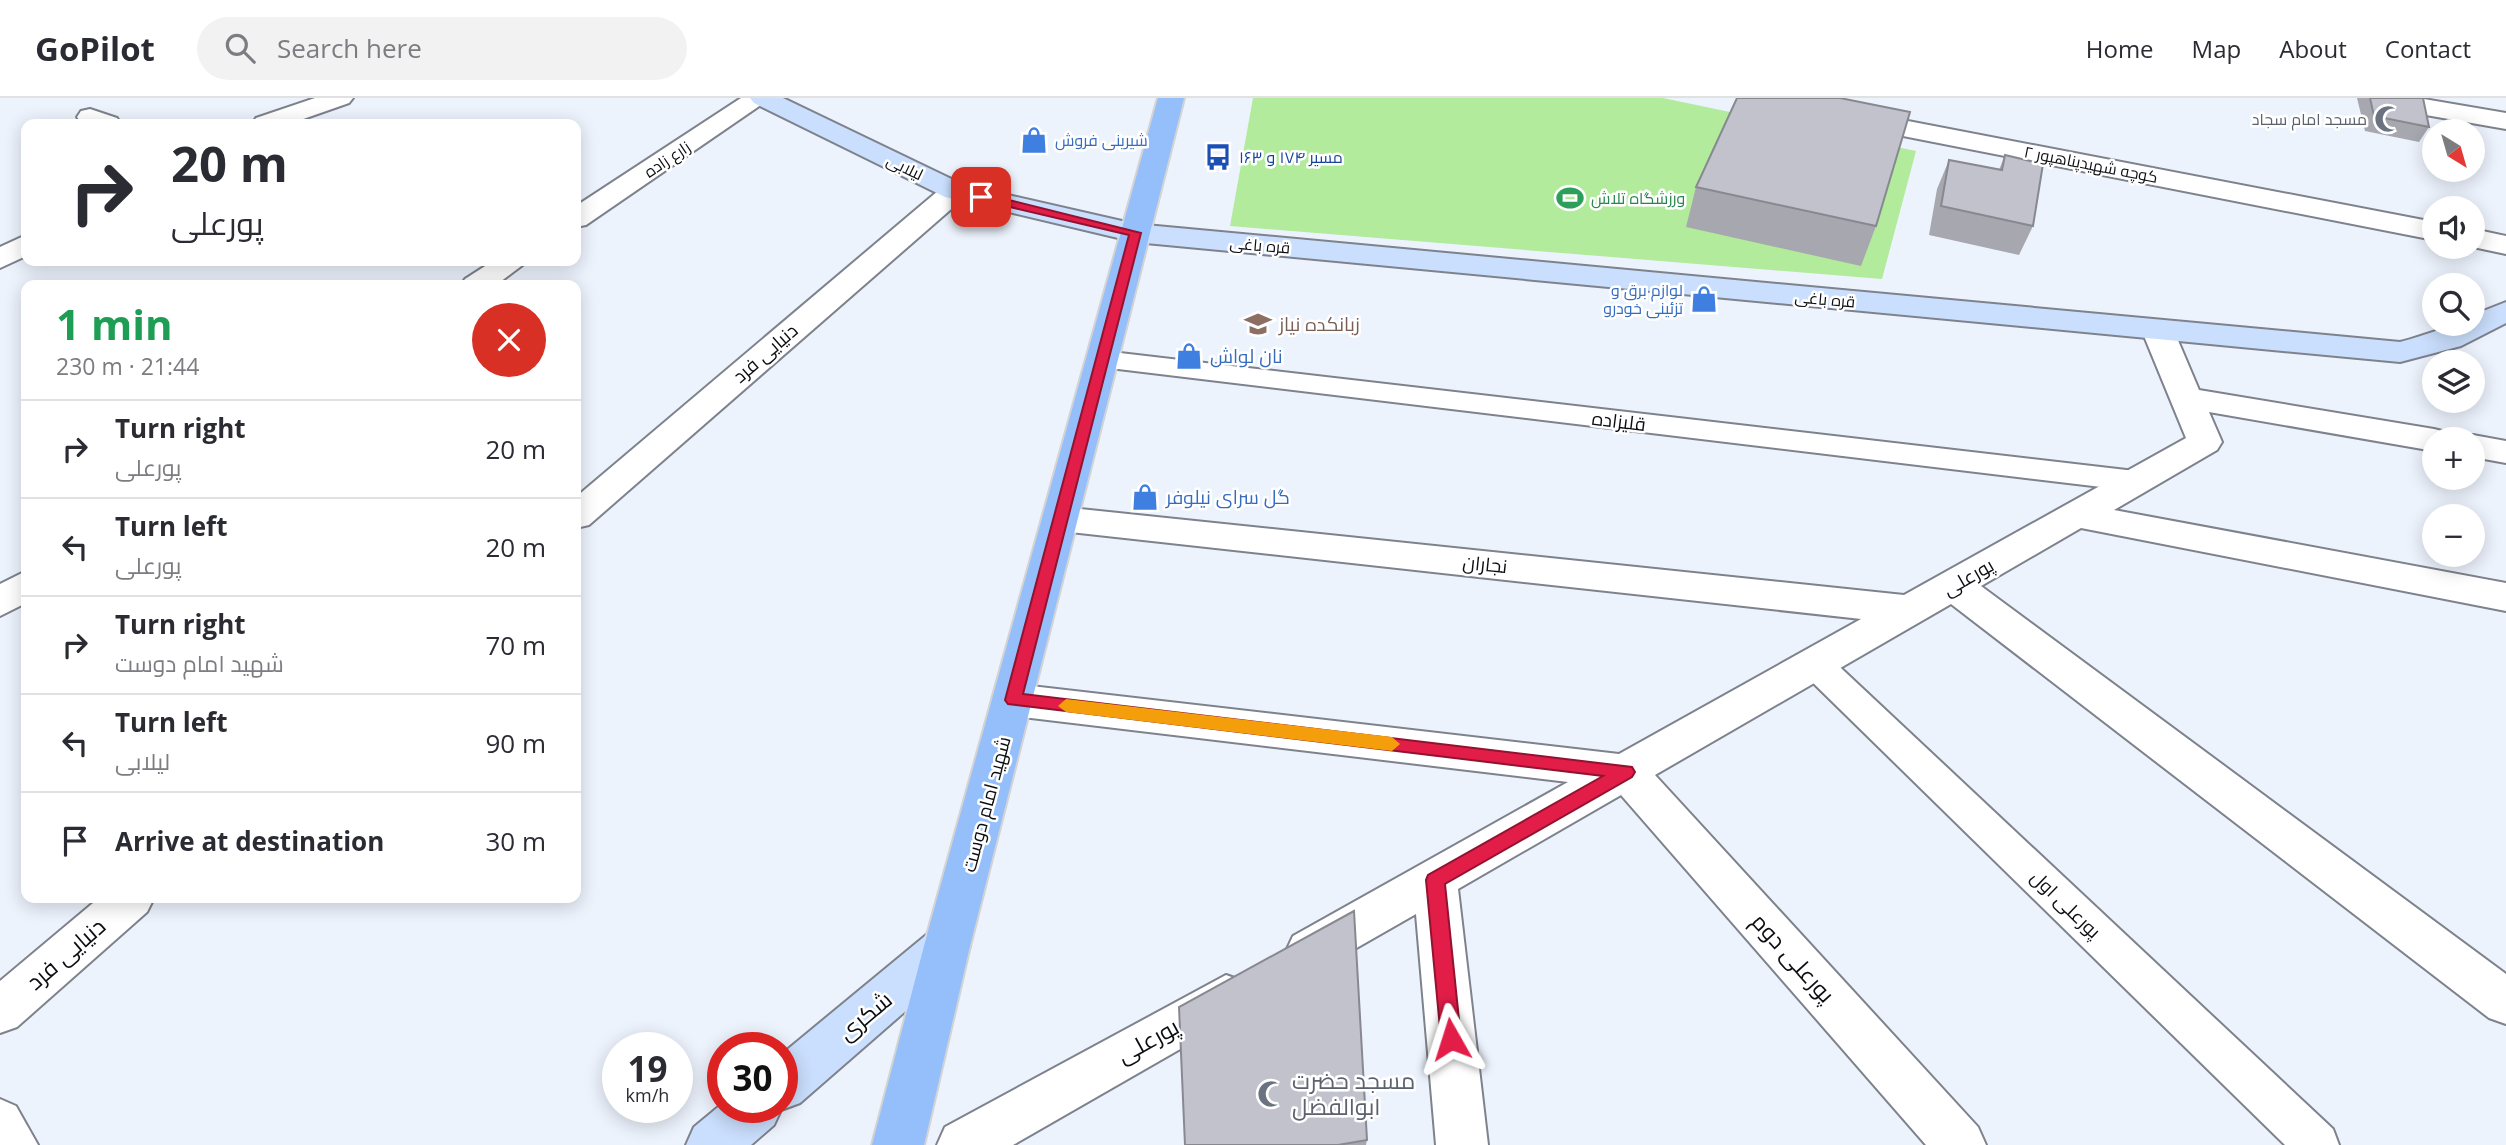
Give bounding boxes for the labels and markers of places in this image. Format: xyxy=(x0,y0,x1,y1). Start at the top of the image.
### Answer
mosque icon: مسجد امام سجاد xyxy=(2373,104,2403,134)
place label: مسجد امام سجاد xyxy=(2252,108,2367,131)
shop icon: شیرینی فروش xyxy=(1019,125,1049,155)
place label: شیرینی فروش xyxy=(1055,129,1148,151)
bus stop icon: مسیر ۱۷۴ و ۱۶۳ xyxy=(1203,142,1233,172)
place label: مسیر ۱۷۴ و ۱۶۳ xyxy=(1239,146,1343,168)
pin xyxy=(951,167,1011,227)
sports icon: ورزشگاه تلاش xyxy=(1555,183,1585,213)
place label: ورزشگاه تلاش xyxy=(1591,187,1685,209)
place label: لوازم برق و تزئینی خودرو xyxy=(1603,279,1684,319)
shop icon: لوازم برق و تزئینی خودرو xyxy=(1689,284,1719,314)
school or university icon: زبانکده نیاز xyxy=(1243,309,1273,339)
place label: زبانکده نیاز xyxy=(1278,311,1360,337)
shop icon: نان لواش xyxy=(1174,341,1204,371)
place label: نان لواش xyxy=(1210,343,1283,369)
shop icon: گل سرای نیلوفر xyxy=(1130,482,1160,512)
place label: گل سرای نیلوفر xyxy=(1165,484,1290,510)
place label: مسجد حضرت ابوالفضل xyxy=(1292,1064,1415,1122)
mosque icon: مسجد حضرت ابوالفضل xyxy=(1256,1079,1286,1109)

